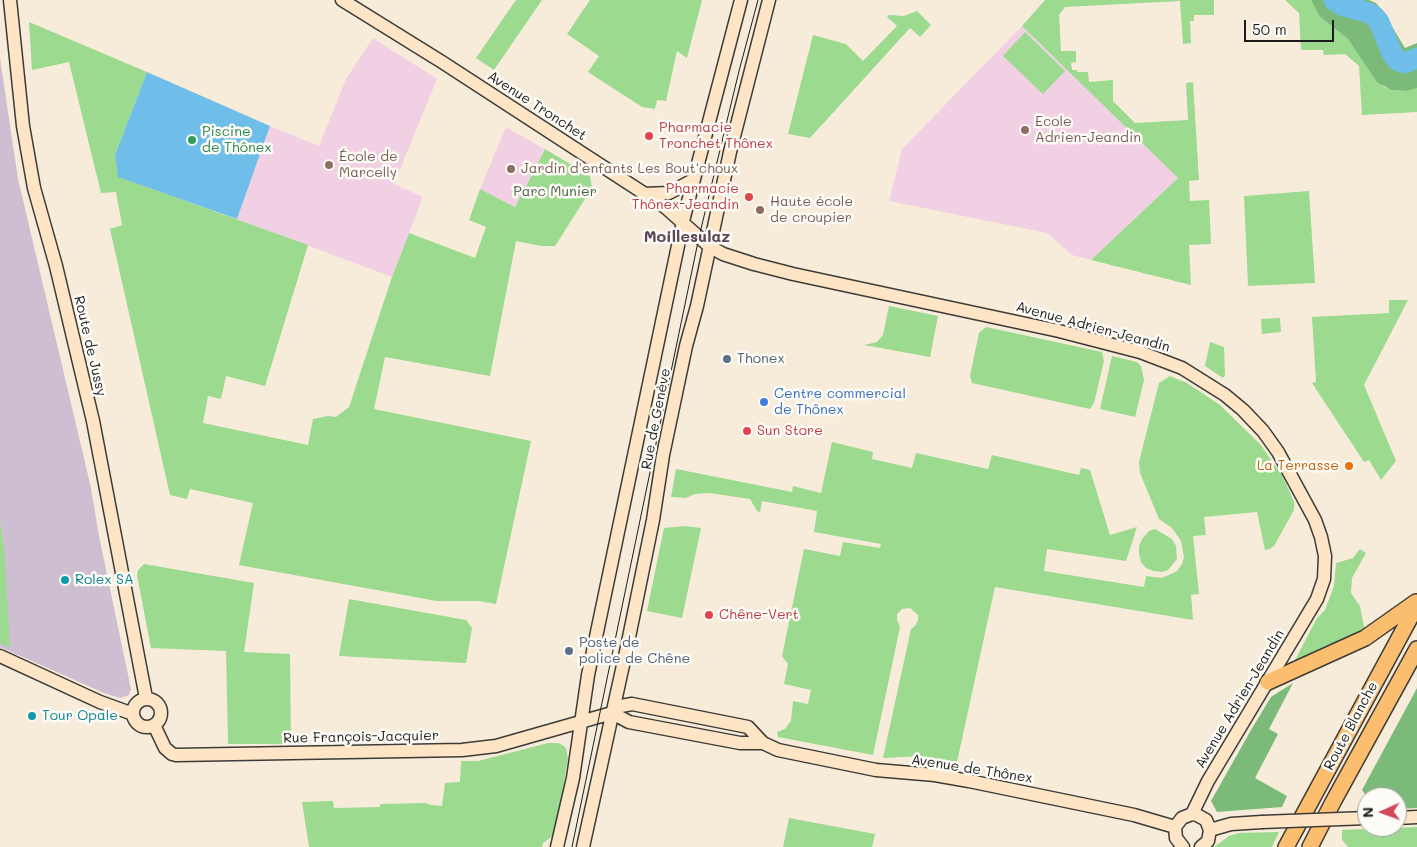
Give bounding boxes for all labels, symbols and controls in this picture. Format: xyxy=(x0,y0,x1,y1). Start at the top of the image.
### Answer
scale bar xyxy=(1247,10,1337,42)
text: 50 m xyxy=(1252,19,1287,39)
street label: Avenue Tronchet xyxy=(484,68,590,144)
place label: Ecole Adrien-Jeandin xyxy=(1035,114,1141,146)
place label: Pharmacie Tronchet Thônex xyxy=(659,120,773,152)
place label: Piscine de Thônex xyxy=(202,124,272,156)
marker: Ecole Adrien-Jeandin xyxy=(1019,124,1031,136)
marker: Pharmacie Tronchet Thônex xyxy=(643,130,655,142)
marker: Piscine de Thônex xyxy=(186,134,198,146)
place label: École de Marcelly xyxy=(339,149,398,182)
marker: École de Marcelly xyxy=(323,159,335,171)
place label: Jardin d'enfants Les Bout'choux xyxy=(521,161,738,177)
marker: Jardin d'enfants Les Bout'choux xyxy=(505,163,517,175)
place label: Pharmacie Thônex-Jeandin xyxy=(632,181,739,213)
park label: Parc Munier xyxy=(513,184,597,200)
marker: Pharmacie Thônex-Jeandin xyxy=(743,191,755,203)
place label: Haute école de croupier xyxy=(770,194,853,226)
marker: Haute école de croupier xyxy=(754,204,766,216)
district label: Moillesulaz xyxy=(644,227,730,247)
street label: Route de Jussy xyxy=(70,294,110,398)
street label: Avenue Adrien-Jeandin xyxy=(1014,298,1172,356)
place label: Thonex xyxy=(737,351,785,367)
marker: Thonex xyxy=(721,353,733,365)
street label: Rue de Genève xyxy=(638,367,674,471)
place label: Centre commercial de Thônex xyxy=(774,386,906,418)
marker: Centre commercial de Thônex xyxy=(758,396,770,408)
place label: Sun Store xyxy=(757,423,823,439)
marker: Sun Store xyxy=(741,425,753,437)
place label: La Terrasse xyxy=(1257,458,1339,474)
marker: La Terrasse xyxy=(1343,460,1355,472)
place label: Rolex SA xyxy=(75,572,134,588)
marker: Rolex SA xyxy=(59,574,71,586)
place label: Chêne-Vert xyxy=(719,607,799,623)
marker: Chêne-Vert xyxy=(703,609,715,621)
street label: Avenue Adrien-Jeandin xyxy=(1192,627,1288,771)
place label: Poste de police de Chêne xyxy=(579,635,690,668)
marker: Poste de police de Chêne xyxy=(563,645,575,657)
street label: Route Blanche xyxy=(1321,679,1381,773)
place label: Tour Opale xyxy=(42,708,118,724)
marker: Tour Opale xyxy=(26,710,38,722)
street label: Rue François-Jacquier xyxy=(283,727,439,747)
street label: Avenue de Thônex xyxy=(910,751,1034,787)
north arrow xyxy=(1357,787,1407,837)
text: N xyxy=(1358,807,1377,818)

